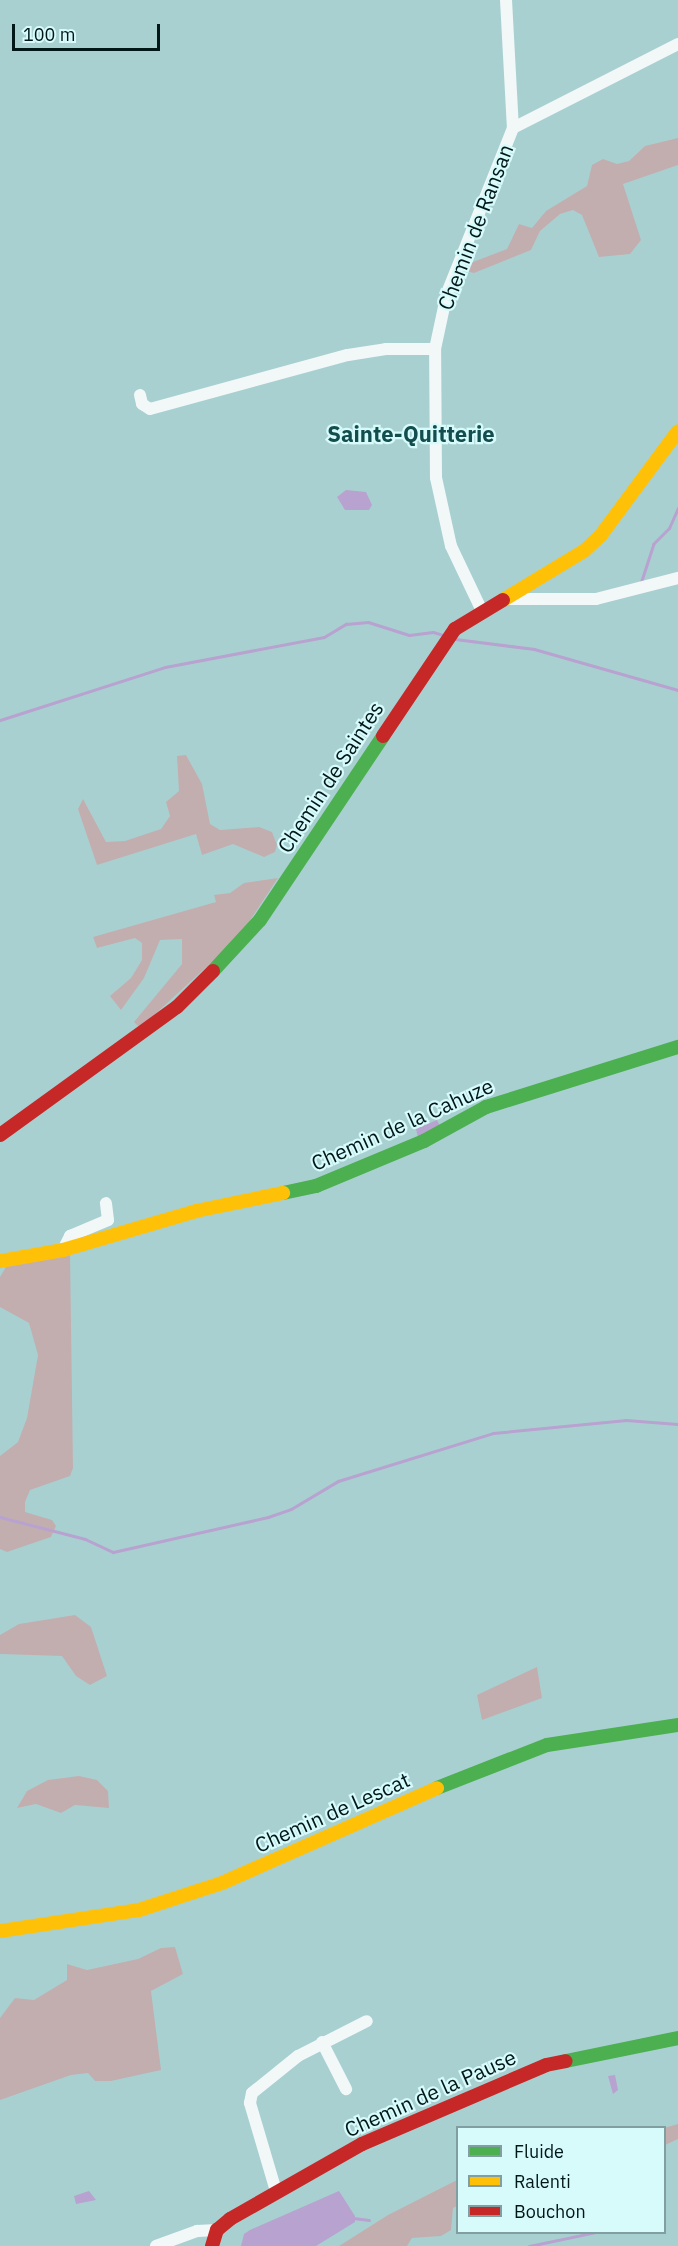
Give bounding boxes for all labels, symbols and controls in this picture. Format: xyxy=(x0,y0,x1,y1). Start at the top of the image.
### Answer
scale bar xyxy=(15,12,164,50)
text: 100 m xyxy=(23,23,75,46)
street label: Chemin de Ransan xyxy=(432,141,518,313)
district label: Sainte-Quitterie xyxy=(327,421,495,447)
street label: Chemin de Saintes xyxy=(272,697,388,857)
street label: Chemin de la Cahuze xyxy=(307,1072,497,1176)
street label: Chemin de Lescat xyxy=(251,1767,413,1857)
street label: Chemin de la Pause xyxy=(340,2044,520,2142)
legend xyxy=(456,2126,666,2234)
text: Fluide xyxy=(514,2140,564,2163)
text: Ralenti xyxy=(514,2170,571,2193)
text: Bouchon xyxy=(514,2200,586,2223)

